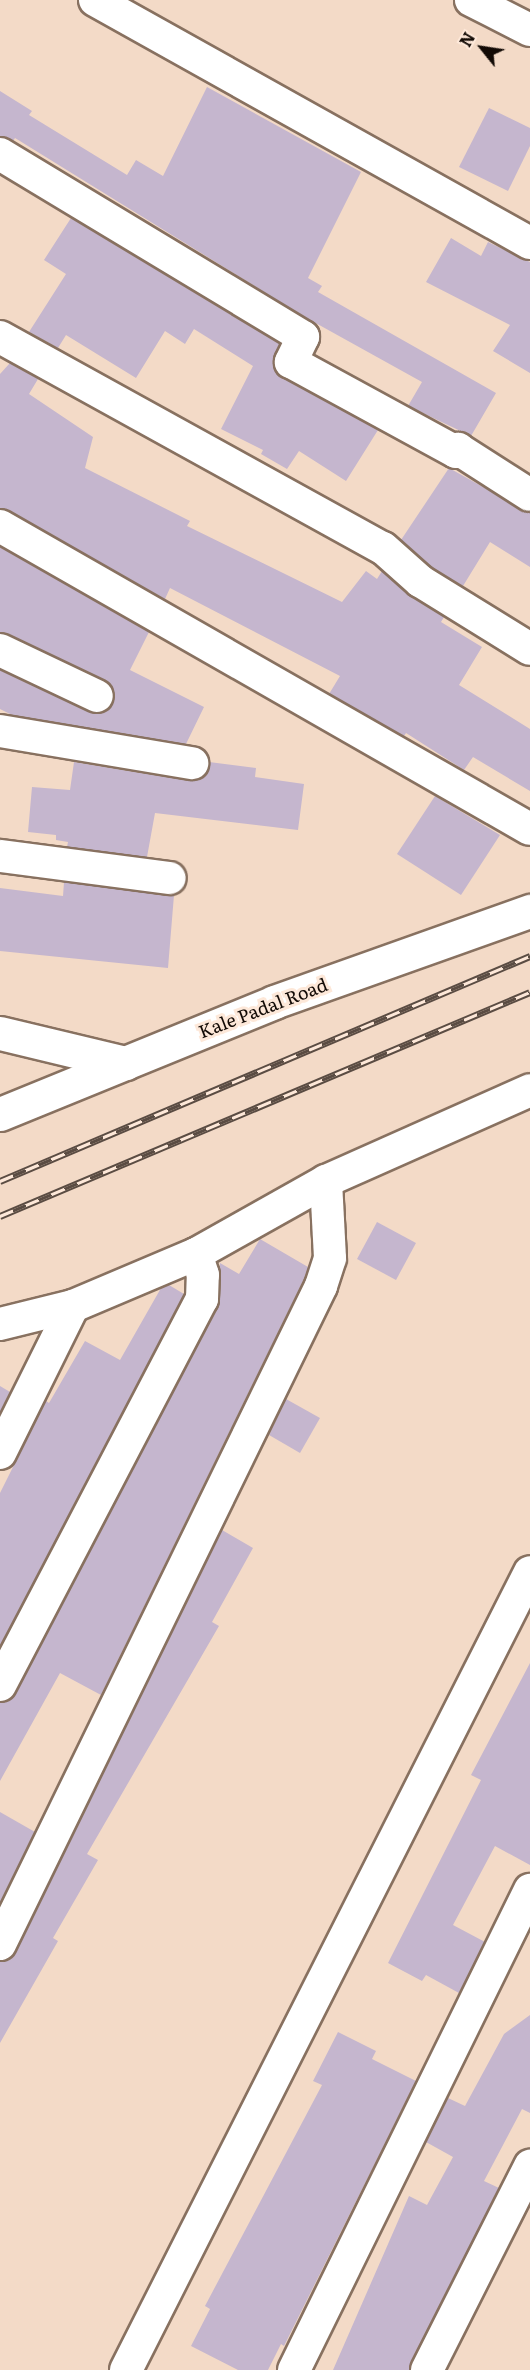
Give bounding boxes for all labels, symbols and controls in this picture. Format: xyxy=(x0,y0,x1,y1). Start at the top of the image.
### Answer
north arrow xyxy=(452,18,512,78)
text: N xyxy=(453,27,480,51)
street label: Kale Padal Road xyxy=(196,974,330,1042)

